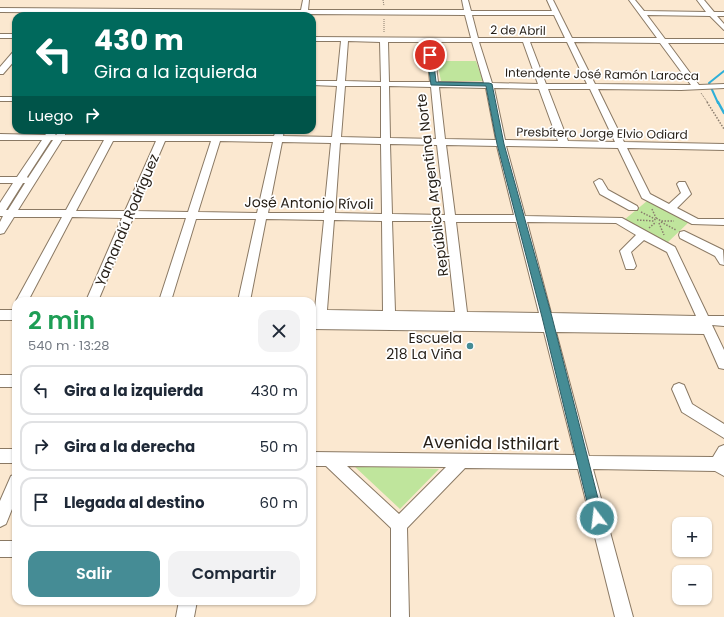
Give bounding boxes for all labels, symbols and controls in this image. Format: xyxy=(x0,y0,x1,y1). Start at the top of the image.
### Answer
text: 430 m xyxy=(94,21,184,60)
street label: 2 de Abril xyxy=(490,21,546,39)
icon: left xyxy=(28,28,80,80)
pin xyxy=(413,38,447,72)
icon: arrive xyxy=(419,44,441,66)
text: Gira a la izquierda xyxy=(94,59,257,84)
street label: Intendente José Ramón Larocca xyxy=(505,64,699,84)
street label: República Argentina Norte xyxy=(411,92,453,278)
icon: right xyxy=(81,104,103,126)
text: Luego xyxy=(28,105,73,126)
street label: Presbítero Jorge Elvio Odiard xyxy=(516,123,688,143)
street label: Yamandú Rodríguez xyxy=(90,151,164,289)
street label: José Antonio Rívoli xyxy=(244,192,374,214)
text: 2 min xyxy=(28,304,95,337)
button: close xyxy=(258,310,300,352)
place label: Escuela 218 La Viña xyxy=(386,328,462,364)
text: 540 m · 13:28 xyxy=(28,336,109,355)
marker: Escuela 218 La Viña xyxy=(465,341,475,351)
icon: left xyxy=(30,379,52,401)
text: Gira a la izquierda xyxy=(64,380,203,401)
text: 430 m xyxy=(251,380,298,401)
street label: Avenida Isthilart xyxy=(422,430,560,456)
icon: right xyxy=(30,435,52,457)
text: Gira a la derecha xyxy=(64,436,195,457)
text: 50 m xyxy=(260,436,298,457)
icon: arrive xyxy=(30,491,52,513)
text: Llegada al destino xyxy=(64,492,205,513)
text: 60 m xyxy=(260,492,298,513)
position arrow xyxy=(576,497,618,539)
map controls xyxy=(672,517,712,605)
button: + xyxy=(672,517,712,557)
button: Salir xyxy=(28,551,160,597)
button: Compartir xyxy=(168,551,300,597)
button: − xyxy=(672,565,712,605)

